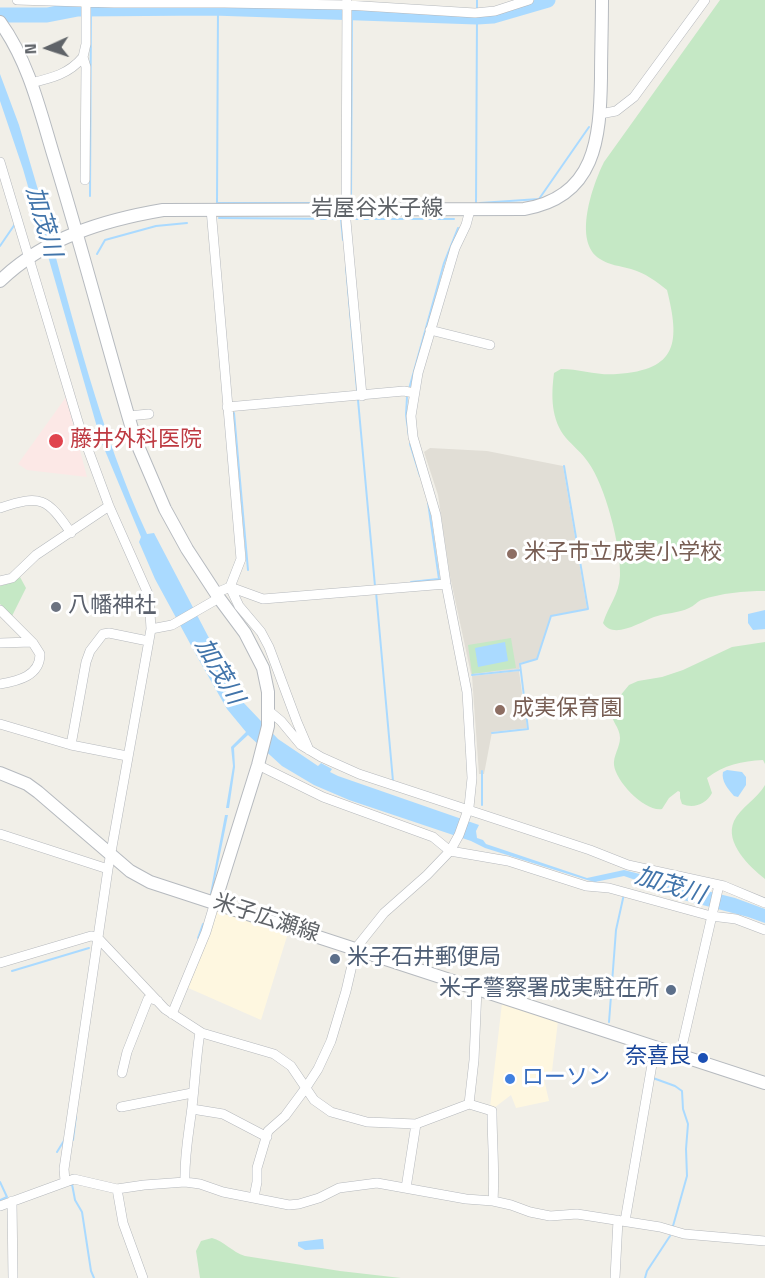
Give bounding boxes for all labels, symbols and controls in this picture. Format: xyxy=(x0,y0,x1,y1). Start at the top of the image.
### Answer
north arrow xyxy=(18,18,78,78)
text: N xyxy=(18,43,42,55)
water label: 加茂川 xyxy=(18,183,66,261)
street label: 岩屋谷米子線 xyxy=(311,197,443,223)
place label: 藤井外科医院 xyxy=(70,428,202,454)
marker: 藤井外科医院 xyxy=(47,432,65,450)
place label: 米子市立成実小学校 xyxy=(524,541,722,567)
marker: 米子市立成実小学校 xyxy=(505,547,519,561)
place label: 八幡神社 xyxy=(68,594,156,620)
marker: 八幡神社 xyxy=(49,600,63,614)
water label: 加茂川 xyxy=(188,634,248,710)
place label: 成実保育園 xyxy=(512,697,622,723)
marker: 成実保育園 xyxy=(493,703,507,717)
water label: 加茂川 xyxy=(631,863,709,911)
street label: 米子広瀬線 xyxy=(210,889,322,949)
place label: 米子石井郵便局 xyxy=(347,946,501,972)
marker: 米子石井郵便局 xyxy=(328,952,342,966)
place label: 米子警察署成実駐在所 xyxy=(439,977,659,1003)
marker: 米子警察署成実駐在所 xyxy=(664,983,678,997)
place label: 奈喜良 xyxy=(625,1045,691,1071)
marker: 奈喜良 xyxy=(696,1051,710,1065)
place label: ローソン xyxy=(522,1066,610,1092)
marker: ローソン xyxy=(503,1072,517,1086)

